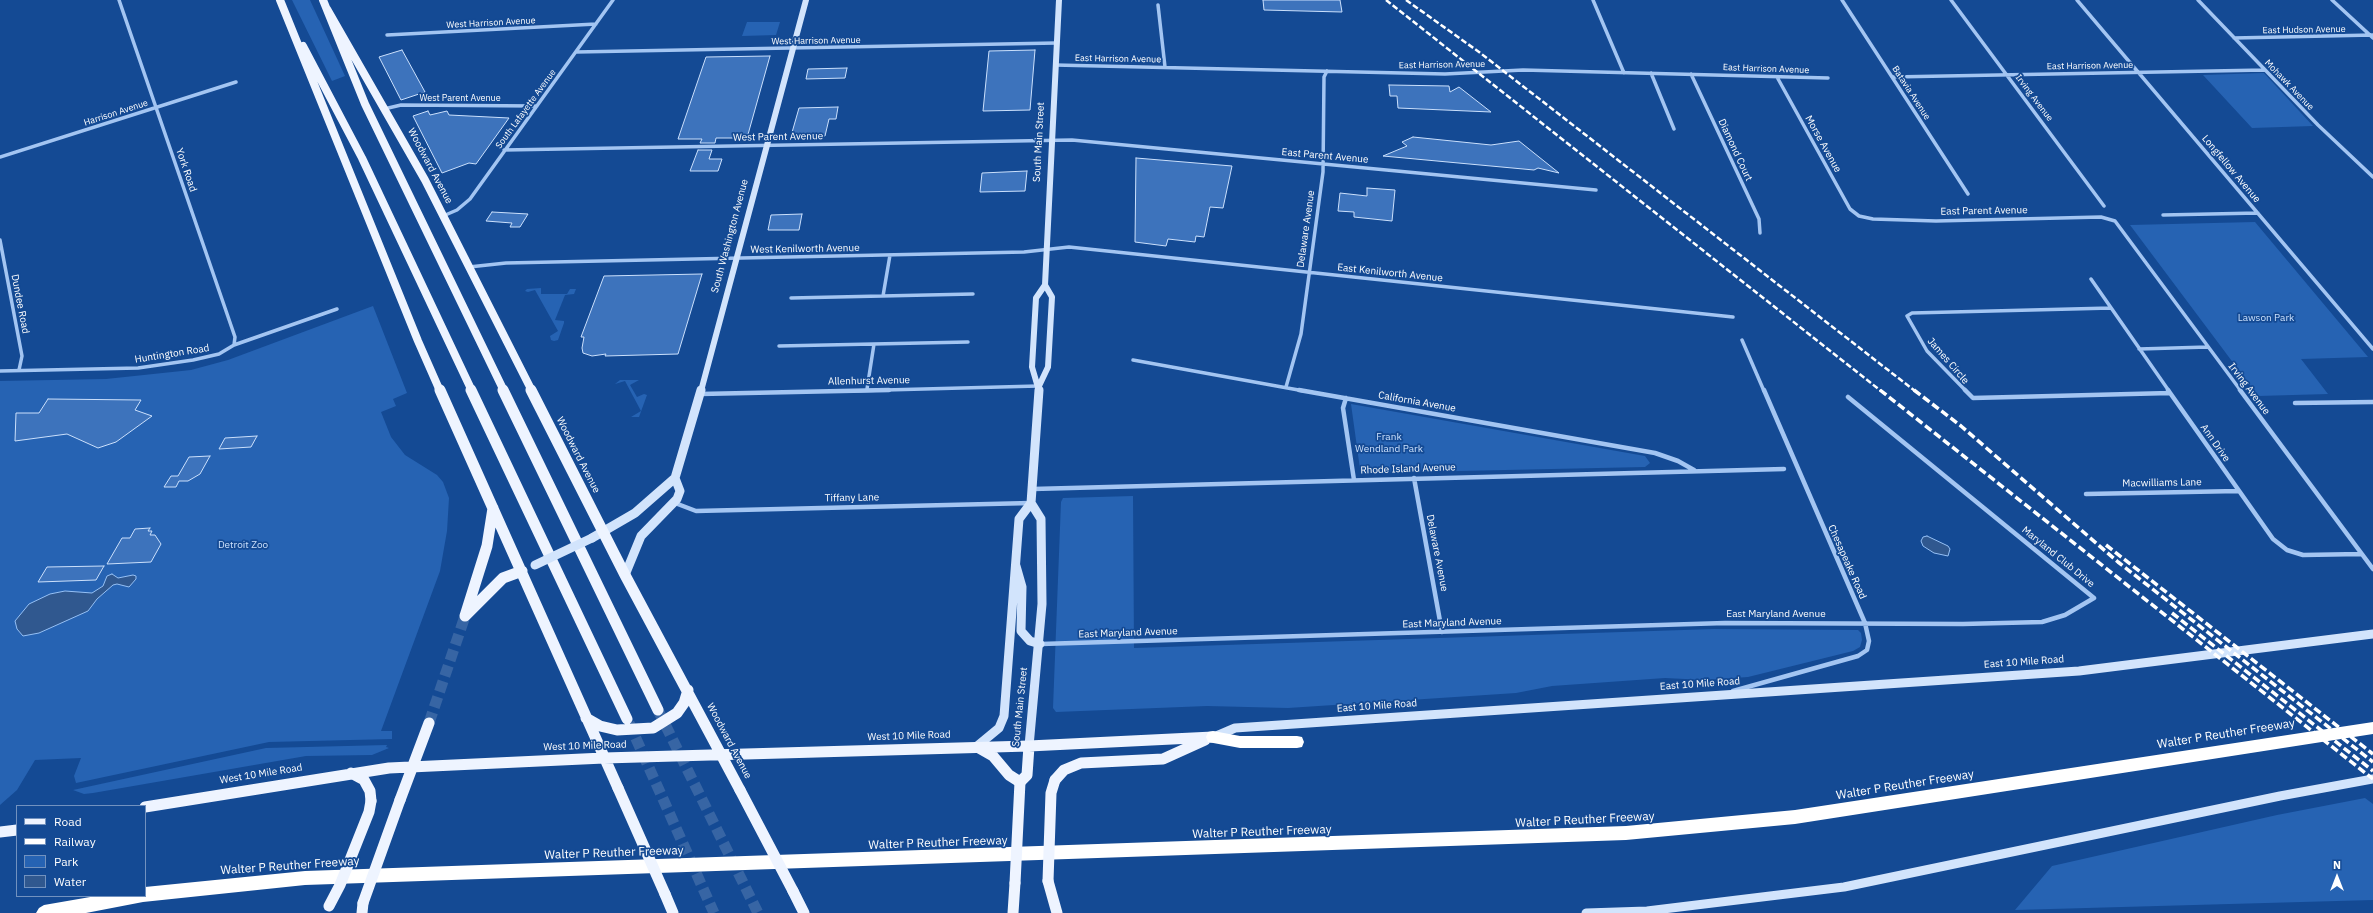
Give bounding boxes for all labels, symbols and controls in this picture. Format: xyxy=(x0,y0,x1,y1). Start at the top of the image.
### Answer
street label: West Harrison Avenue xyxy=(446,15,536,31)
street label: East Hudson Avenue xyxy=(2262,24,2346,36)
street label: West Harrison Avenue xyxy=(771,35,861,47)
street label: East Harrison Avenue xyxy=(1075,53,1161,65)
street label: Mohawk Avenue xyxy=(2262,57,2316,113)
street label: East Harrison Avenue xyxy=(1399,59,1485,71)
street label: East Harrison Avenue xyxy=(2047,60,2133,72)
street label: East Harrison Avenue xyxy=(1723,62,1809,76)
street label: Batavia Avenue xyxy=(1890,64,1932,122)
street label: South Lafayette Avenue xyxy=(494,67,558,151)
street label: Irving Avenue xyxy=(2013,73,2055,123)
street label: West Parent Avenue xyxy=(419,93,501,103)
street label: Harrison Avenue xyxy=(83,98,149,128)
street label: South Main Street xyxy=(1031,102,1047,182)
street label: Morse Avenue xyxy=(1802,113,1844,175)
street label: Diamond Court xyxy=(1715,117,1755,183)
street label: Woodward Avenue xyxy=(405,126,455,206)
street label: West Parent Avenue xyxy=(733,130,823,144)
street label: Longfellow Avenue xyxy=(2199,133,2263,205)
street label: East Parent Avenue xyxy=(1281,146,1369,166)
street label: York Road xyxy=(173,147,199,193)
street label: South Washington Avenue xyxy=(709,178,751,294)
street label: Delaware Avenue xyxy=(1295,190,1317,268)
street label: East Parent Avenue xyxy=(1940,204,2028,218)
street label: West Kenilworth Avenue xyxy=(750,242,860,256)
street label: East Kenilworth Avenue xyxy=(1337,261,1443,285)
street label: Dundee Road xyxy=(8,273,32,335)
park label: Lawson Park xyxy=(2238,312,2294,324)
street label: James Circle xyxy=(1925,335,1971,387)
street label: Huntington Road xyxy=(134,342,210,366)
street label: Irving Avenue xyxy=(2226,361,2272,417)
street label: Allenhurst Avenue xyxy=(828,374,910,388)
street label: California Avenue xyxy=(1377,389,1457,415)
street label: Woodward Avenue xyxy=(554,415,602,495)
street label: Ann Drive xyxy=(2198,422,2232,464)
park label: Frank Wendland Park xyxy=(1355,431,1423,454)
street label: Rhode Island Avenue xyxy=(1360,461,1456,477)
street label: Macwilliams Lane xyxy=(2122,476,2202,490)
street label: Tiffany Lane xyxy=(825,492,879,504)
street label: Delaware Avenue xyxy=(1424,514,1450,592)
street label: Chesapeake Road xyxy=(1825,523,1869,601)
street label: Maryland Club Drive xyxy=(2019,524,2097,590)
park label: Detroit Zoo xyxy=(218,539,268,551)
street label: East Maryland Avenue xyxy=(1726,608,1826,620)
street label: East Maryland Avenue xyxy=(1402,615,1502,631)
street label: East Maryland Avenue xyxy=(1078,625,1178,641)
street label: East 10 Mile Road xyxy=(1983,653,2065,671)
street label: South Main Street xyxy=(1010,667,1030,747)
street label: East 10 Mile Road xyxy=(1659,675,1741,693)
street label: East 10 Mile Road xyxy=(1336,697,1418,715)
street label: Woodward Avenue xyxy=(704,701,754,781)
street label: Walter P Reuther Freeway xyxy=(2156,716,2296,752)
street label: West 10 Mile Road xyxy=(867,729,951,743)
street label: West 10 Mile Road xyxy=(543,739,627,753)
street label: West 10 Mile Road xyxy=(219,762,303,786)
street label: Walter P Reuther Freeway xyxy=(1835,767,1975,803)
legend xyxy=(16,805,146,897)
street label: Walter P Reuther Freeway xyxy=(1515,809,1655,831)
text: Road xyxy=(54,814,82,829)
street label: Walter P Reuther Freeway xyxy=(1192,822,1332,842)
street label: Walter P Reuther Freeway xyxy=(868,833,1008,853)
text: Railway xyxy=(54,834,96,849)
street label: Walter P Reuther Freeway xyxy=(544,843,684,863)
text: Park xyxy=(54,854,78,869)
street label: Walter P Reuther Freeway xyxy=(220,854,360,878)
north arrow xyxy=(2317,857,2357,897)
text: N xyxy=(2333,858,2341,872)
text: Water xyxy=(54,874,86,889)

